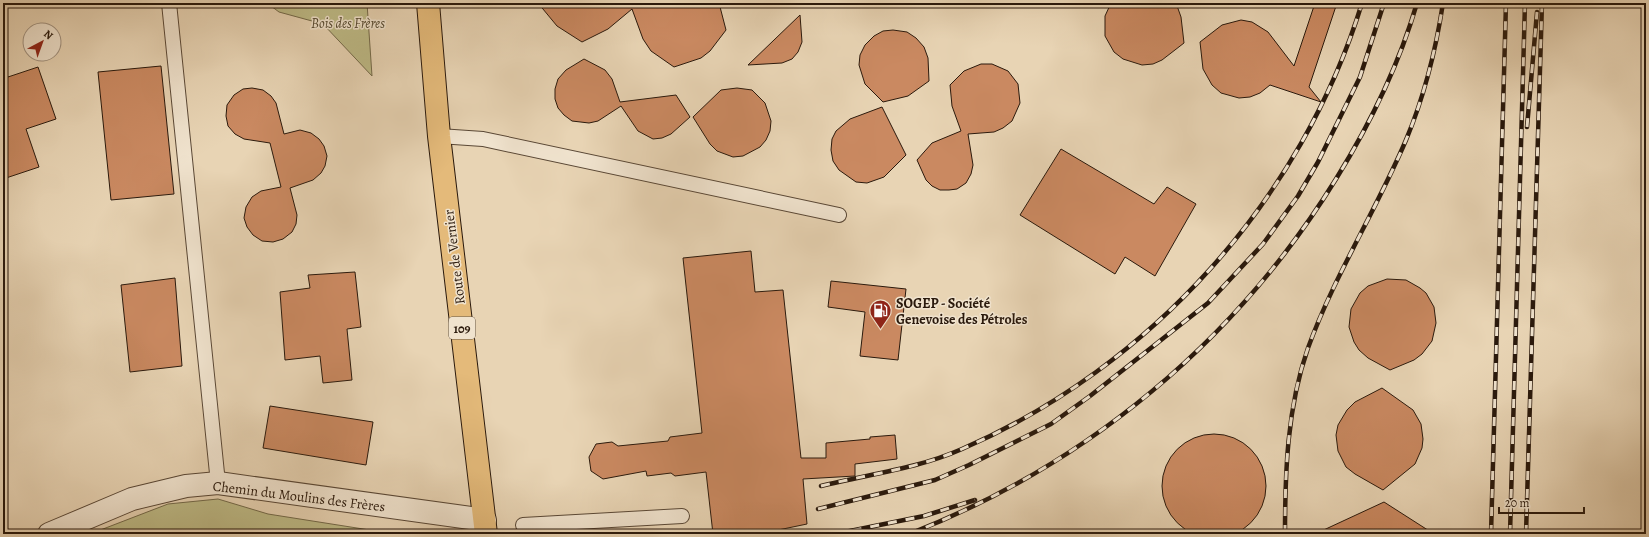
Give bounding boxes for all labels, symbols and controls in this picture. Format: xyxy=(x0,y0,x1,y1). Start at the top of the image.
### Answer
park label: Bois des Frères xyxy=(311,14,385,33)
north arrow xyxy=(22,22,62,62)
text: N xyxy=(40,27,56,43)
street label: Route de Vernier xyxy=(439,208,470,305)
place label: SOGEP - Société Genevoise des Pétroles xyxy=(896,294,1028,329)
fuel station icon: SOGEP - Société Genevoise des Pétroles xyxy=(867,298,893,331)
road number: 109 xyxy=(449,317,475,339)
street label: Chemin du Moulins des Frères xyxy=(212,476,386,517)
scale bar xyxy=(1499,489,1584,515)
text: 20 m xyxy=(1505,495,1529,511)

